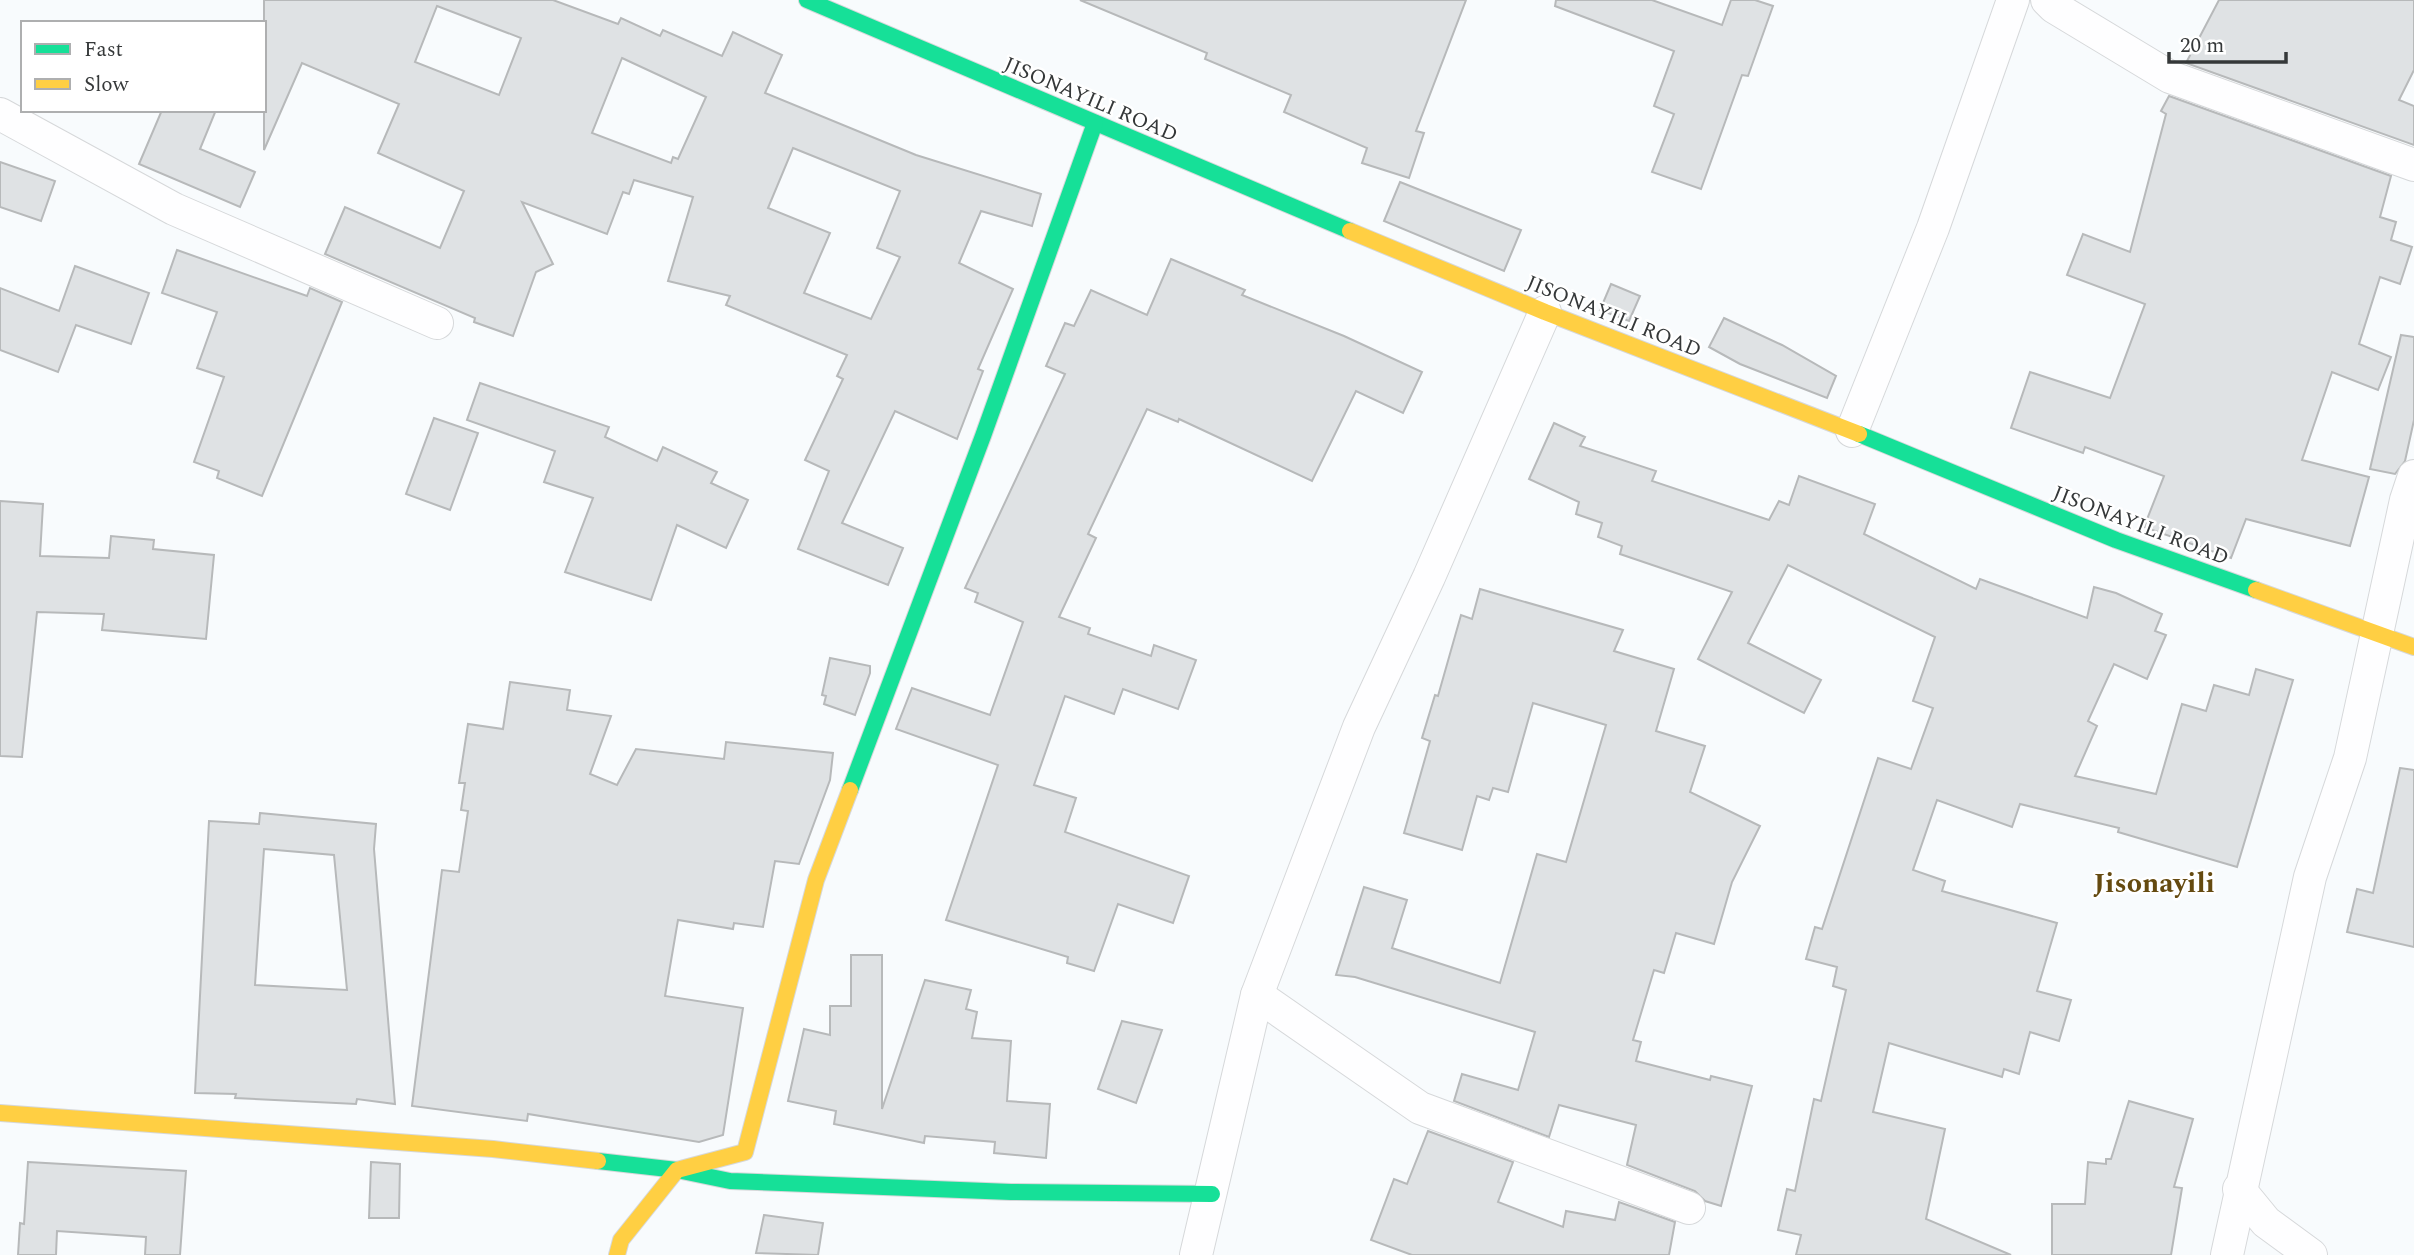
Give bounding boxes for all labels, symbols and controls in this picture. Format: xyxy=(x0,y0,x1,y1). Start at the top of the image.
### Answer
legend xyxy=(21,21,266,112)
scale bar xyxy=(2169,21,2286,65)
text: 20 m xyxy=(2180,30,2224,62)
text: Fast xyxy=(84,34,123,66)
street label: JISONAYILI ROAD xyxy=(999,49,1183,151)
text: Slow xyxy=(84,69,130,101)
street label: JISONAYILI ROAD xyxy=(1521,267,1706,367)
street label: JISONAYILI ROAD xyxy=(2048,478,2233,574)
district label: Jisonayili xyxy=(2093,862,2215,905)

